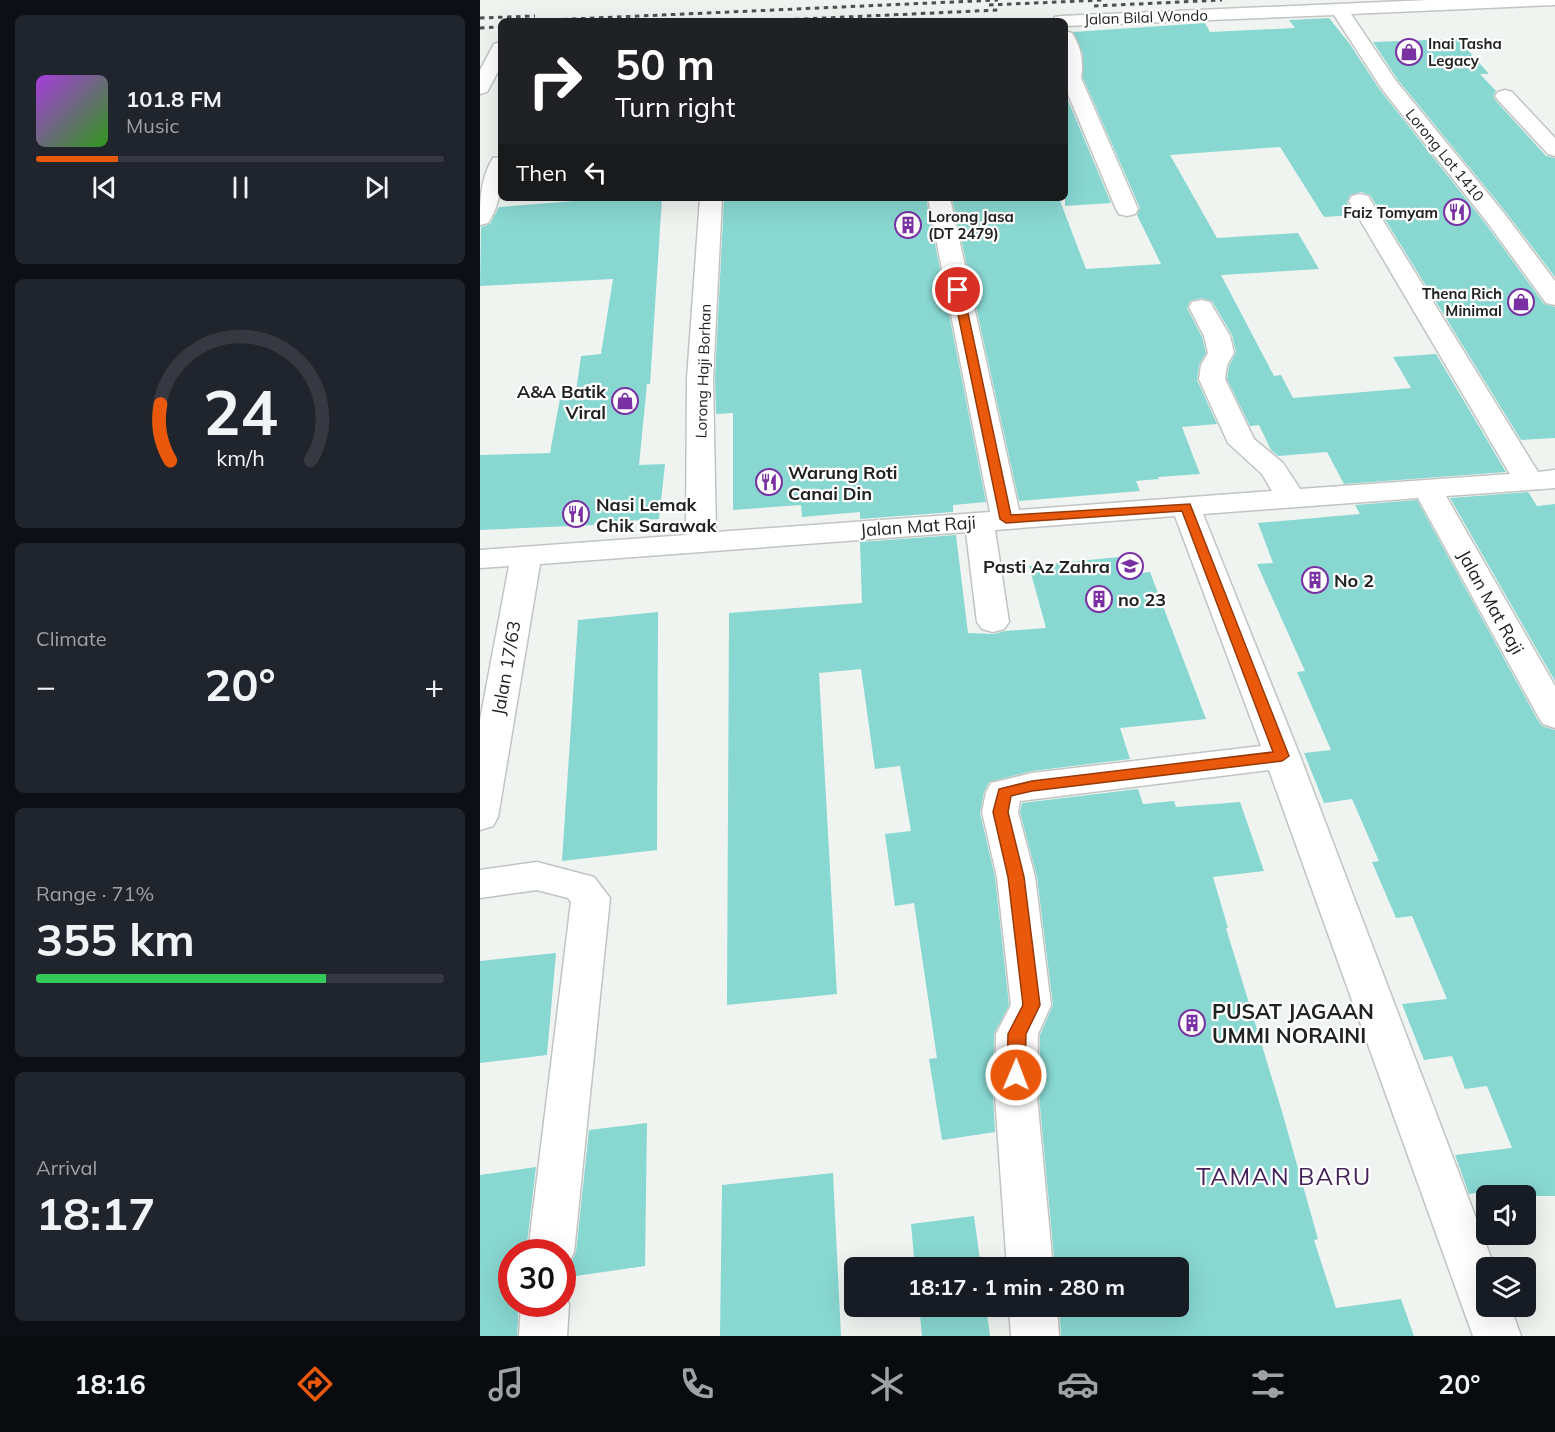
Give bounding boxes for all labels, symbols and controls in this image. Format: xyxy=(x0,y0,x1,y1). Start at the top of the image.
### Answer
street label: Jalan Bilal Wondo xyxy=(1084,5,1208,29)
place label: Inai Tasha Legacy xyxy=(1428,34,1502,70)
shop icon: Inai Tasha Legacy xyxy=(1394,37,1424,67)
text: 50 m xyxy=(615,38,715,91)
icon: right xyxy=(516,42,594,120)
text: 101.8 FM xyxy=(126,85,222,113)
text: Turn right xyxy=(615,90,735,124)
street label: Lorong Lot 1410 xyxy=(1402,105,1488,205)
text: Music xyxy=(126,113,179,138)
icon: left xyxy=(579,156,612,189)
text: Then xyxy=(516,159,567,187)
icon: previous xyxy=(88,171,121,204)
icon: pause xyxy=(224,171,257,204)
icon: next xyxy=(360,171,393,204)
restaurant icon: Faiz Tomyam xyxy=(1442,197,1472,227)
place label: Faiz Tomyam xyxy=(1343,203,1438,222)
place label: Lorong Jasa (DT 2479) xyxy=(928,207,1014,243)
building icon: Lorong Jasa (DT 2479) xyxy=(893,210,923,240)
pin xyxy=(932,264,983,315)
icon: arrive xyxy=(941,273,974,306)
place label: Thena Rich Minimal xyxy=(1422,284,1502,320)
shop icon: Thena Rich Minimal xyxy=(1506,287,1536,317)
street label: Lorong Haji Borhan xyxy=(691,303,715,439)
text: 24 xyxy=(203,372,277,451)
place label: A&A Batik Viral xyxy=(517,380,607,424)
shop icon: A&A Batik Viral xyxy=(610,386,640,416)
text: km/h xyxy=(216,444,264,471)
place label: Warung Roti Canai Din xyxy=(788,461,898,505)
restaurant icon: Warung Roti Canai Din xyxy=(754,467,784,497)
place label: Nasi Lemak Chik Sarawak xyxy=(596,493,717,537)
restaurant icon: Nasi Lemak Chik Sarawak xyxy=(561,499,591,529)
street label: Jalan Mat Raji xyxy=(859,510,977,542)
street label: Jalan Mat Raji xyxy=(1453,546,1529,658)
school or university icon: Pasti Az Zahra xyxy=(1115,551,1145,581)
place label: Pasti Az Zahra xyxy=(983,555,1110,578)
building icon: No 2 xyxy=(1300,565,1330,595)
place label: No 2 xyxy=(1334,569,1374,592)
building icon: no 23 xyxy=(1084,584,1114,614)
place label: no 23 xyxy=(1118,588,1166,611)
street label: Jalan 17/63 xyxy=(486,619,526,717)
text: Climate xyxy=(36,626,107,651)
text: 20° xyxy=(204,656,276,712)
text: − xyxy=(36,665,56,706)
text: + xyxy=(424,665,444,706)
text: Range · 71% xyxy=(36,881,154,906)
text: 355 km xyxy=(36,911,195,967)
place label: PUSAT JAGAAN UMMI NORAINI xyxy=(1212,998,1374,1048)
building icon: PUSAT JAGAAN UMMI NORAINI xyxy=(1177,1008,1207,1038)
position arrow xyxy=(984,1043,1048,1107)
text: Arrival xyxy=(36,1155,97,1180)
district label: TAMAN BARU xyxy=(1196,1161,1372,1191)
text: 18:17 xyxy=(36,1185,155,1241)
map controls xyxy=(1476,1185,1536,1317)
button: sound xyxy=(1476,1185,1536,1245)
speed limit sign: 30 xyxy=(498,1239,576,1317)
button: layers xyxy=(1476,1257,1536,1317)
text: 18:17 · 1 min · 280 m xyxy=(908,1273,1125,1301)
icon: directions xyxy=(294,1363,336,1405)
icon: music xyxy=(485,1363,527,1405)
icon: phone xyxy=(676,1363,718,1405)
icon: climate xyxy=(866,1363,908,1405)
icon: car xyxy=(1057,1363,1099,1405)
icon: filters xyxy=(1247,1363,1289,1405)
text: 18:16 xyxy=(74,1367,146,1401)
text: 20° xyxy=(1438,1367,1481,1401)

